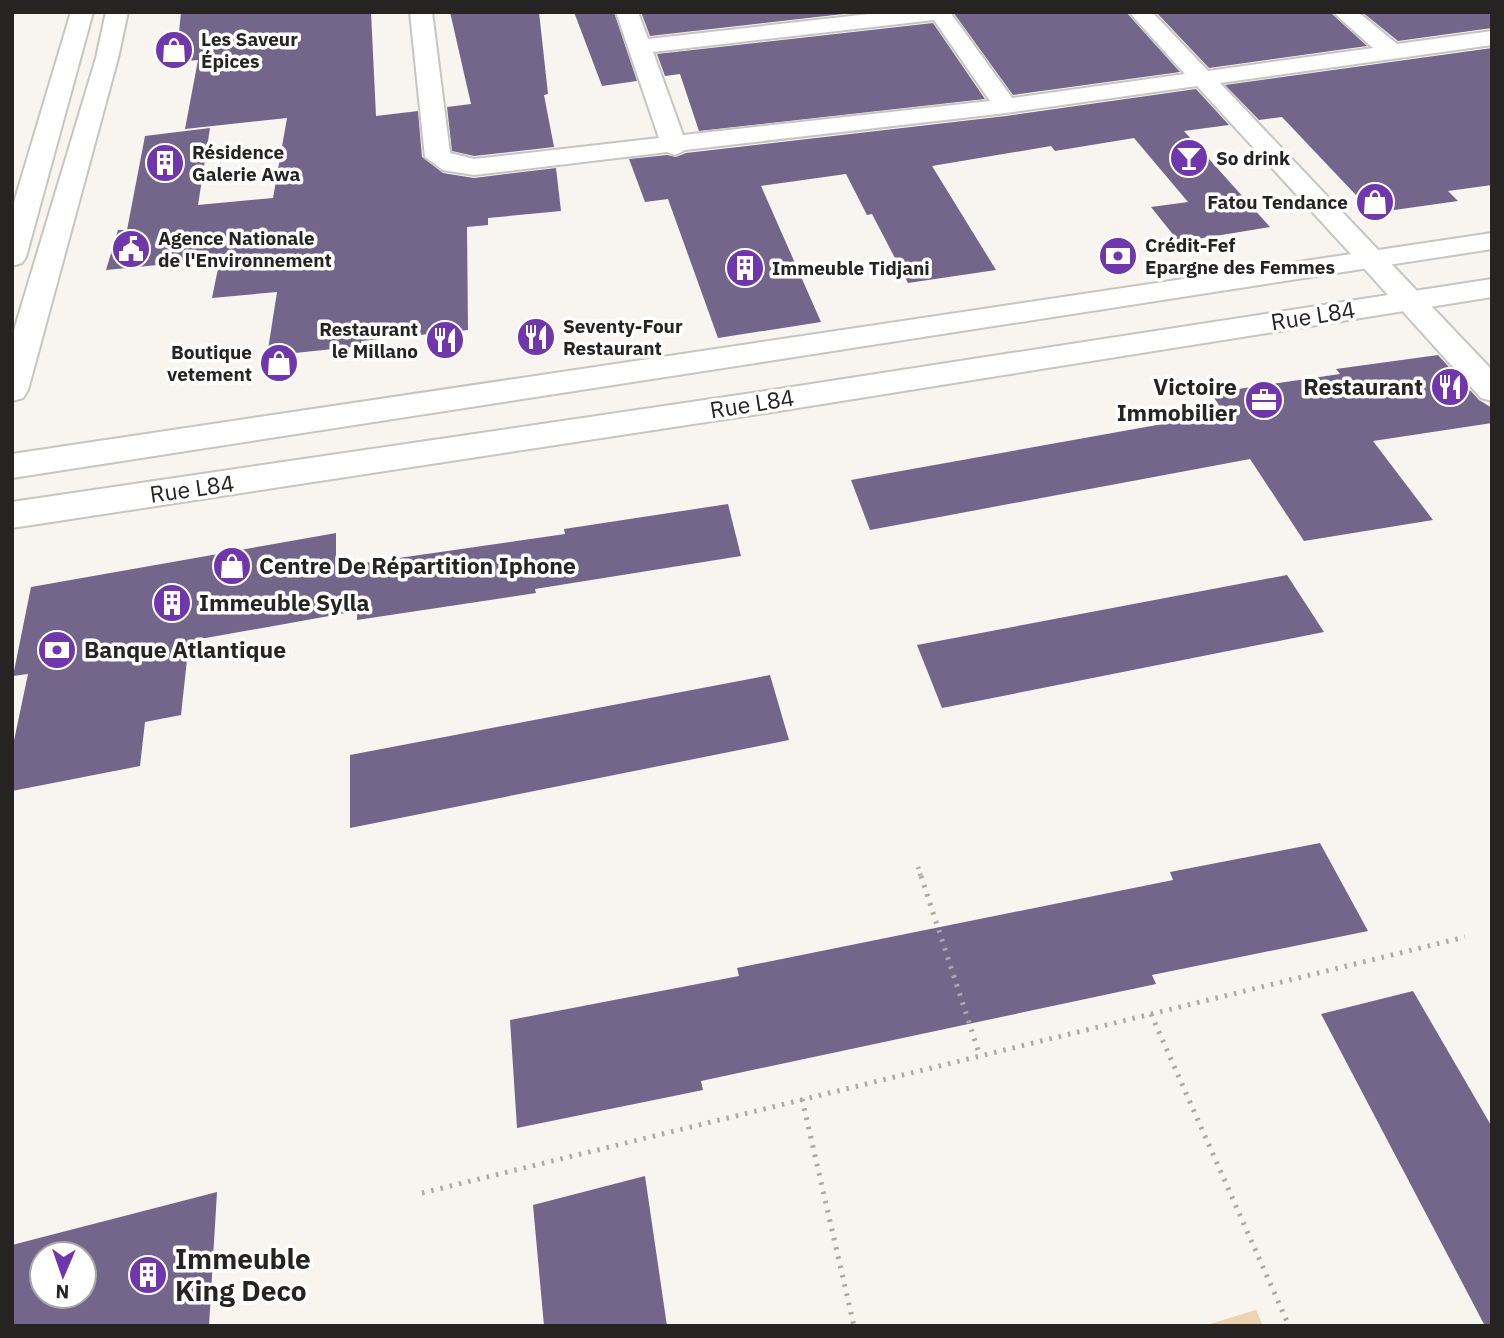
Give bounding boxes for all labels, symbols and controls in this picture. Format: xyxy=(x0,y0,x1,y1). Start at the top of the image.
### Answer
place label: Les Saveur Épices xyxy=(201,27,298,73)
shop icon: Les Saveur Épices xyxy=(153,29,195,71)
bar icon: So drink xyxy=(1168,137,1210,179)
place label: Résidence Galerie Awa xyxy=(192,140,301,186)
building icon: Résidence Galerie Awa xyxy=(144,142,186,184)
place label: So drink xyxy=(1216,146,1290,170)
shop icon: Fatou Tendance xyxy=(1354,181,1396,223)
place label: Fatou Tendance xyxy=(1207,190,1348,214)
place label: Agence Nationale de l'Environnement xyxy=(158,226,332,272)
public building icon: Agence Nationale de l'Environnement xyxy=(110,228,152,270)
place label: Crédit-Fef Epargne des Femmes xyxy=(1145,233,1335,279)
bank icon: Crédit-Fef Epargne des Femmes xyxy=(1097,235,1139,277)
building icon: Immeuble Tidjani xyxy=(724,247,766,289)
place label: Immeuble Tidjani xyxy=(772,256,930,280)
street label: Rue L84 xyxy=(1269,294,1357,336)
place label: Seventy-Four Restaurant xyxy=(563,314,683,360)
restaurant icon: Seventy-Four Restaurant xyxy=(515,316,557,358)
place label: Restaurant le Millano xyxy=(319,317,418,363)
restaurant icon: Restaurant le Millano xyxy=(424,319,466,361)
place label: Boutique vetement xyxy=(167,340,252,386)
shop icon: Boutique vetement xyxy=(258,342,300,384)
restaurant icon: Restaurant xyxy=(1429,366,1471,408)
place label: Victoire Immobilier xyxy=(1117,371,1237,427)
place label: Restaurant xyxy=(1303,371,1423,401)
office icon: Victoire Immobilier xyxy=(1243,379,1285,421)
street label: Rue L84 xyxy=(708,382,796,424)
street label: Rue L84 xyxy=(148,467,236,509)
shop icon: Centre De Répartition Iphone xyxy=(211,545,253,587)
place label: Centre De Répartition Iphone xyxy=(259,550,576,580)
building icon: Immeuble Sylla xyxy=(151,582,193,624)
place label: Immeuble Sylla xyxy=(199,587,369,617)
bank icon: Banque Atlantique xyxy=(36,629,78,671)
place label: Banque Atlantique xyxy=(84,634,286,664)
north arrow xyxy=(28,1240,98,1310)
place label: Immeuble King Deco xyxy=(175,1240,311,1309)
building icon: Immeuble King Deco xyxy=(127,1254,169,1296)
text: N xyxy=(55,1280,70,1304)

